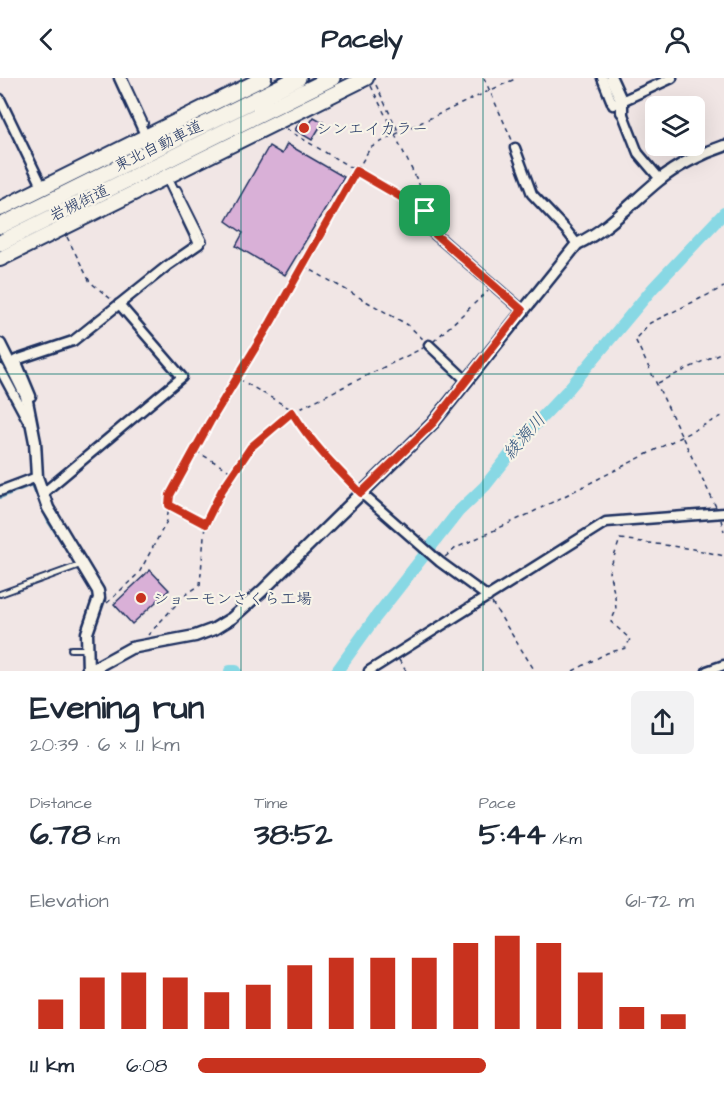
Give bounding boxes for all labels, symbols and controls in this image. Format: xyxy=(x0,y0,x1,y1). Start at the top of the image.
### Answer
text: Pacely xyxy=(321,20,403,58)
icon: back xyxy=(30,23,63,56)
icon: person xyxy=(661,23,694,56)
map controls xyxy=(645,96,705,156)
button: layers xyxy=(645,96,705,156)
street label: 東北自動車道 xyxy=(110,115,206,177)
place label: シンエイカラー xyxy=(316,118,428,140)
marker: シンエイカラー xyxy=(297,121,311,135)
street label: 岩槻街道 xyxy=(46,179,113,227)
pin xyxy=(399,185,450,236)
icon: arrive xyxy=(408,194,441,227)
water label: 綾瀬川 xyxy=(497,408,552,465)
place label: ショーモンさくら工場 xyxy=(153,588,312,610)
marker: ショーモンさくら工場 xyxy=(134,591,148,605)
text: Evening run xyxy=(30,685,204,731)
button: share xyxy=(631,691,694,754)
text: 20:39 · 6 × 1.1 km xyxy=(30,731,180,759)
text: Distance xyxy=(30,792,92,814)
text: Time xyxy=(254,792,288,814)
text: Pace xyxy=(479,792,516,814)
text: 6.78 xyxy=(30,814,91,856)
text: 38:52 xyxy=(254,814,332,856)
text: 5:44 xyxy=(479,814,546,856)
text: km xyxy=(91,828,120,850)
text: /km xyxy=(546,828,582,850)
text: Elevation xyxy=(30,887,109,915)
text: 61–72 m xyxy=(625,887,694,915)
text: 1.1 km xyxy=(30,1052,74,1080)
text: 6:08 xyxy=(126,1052,167,1080)

